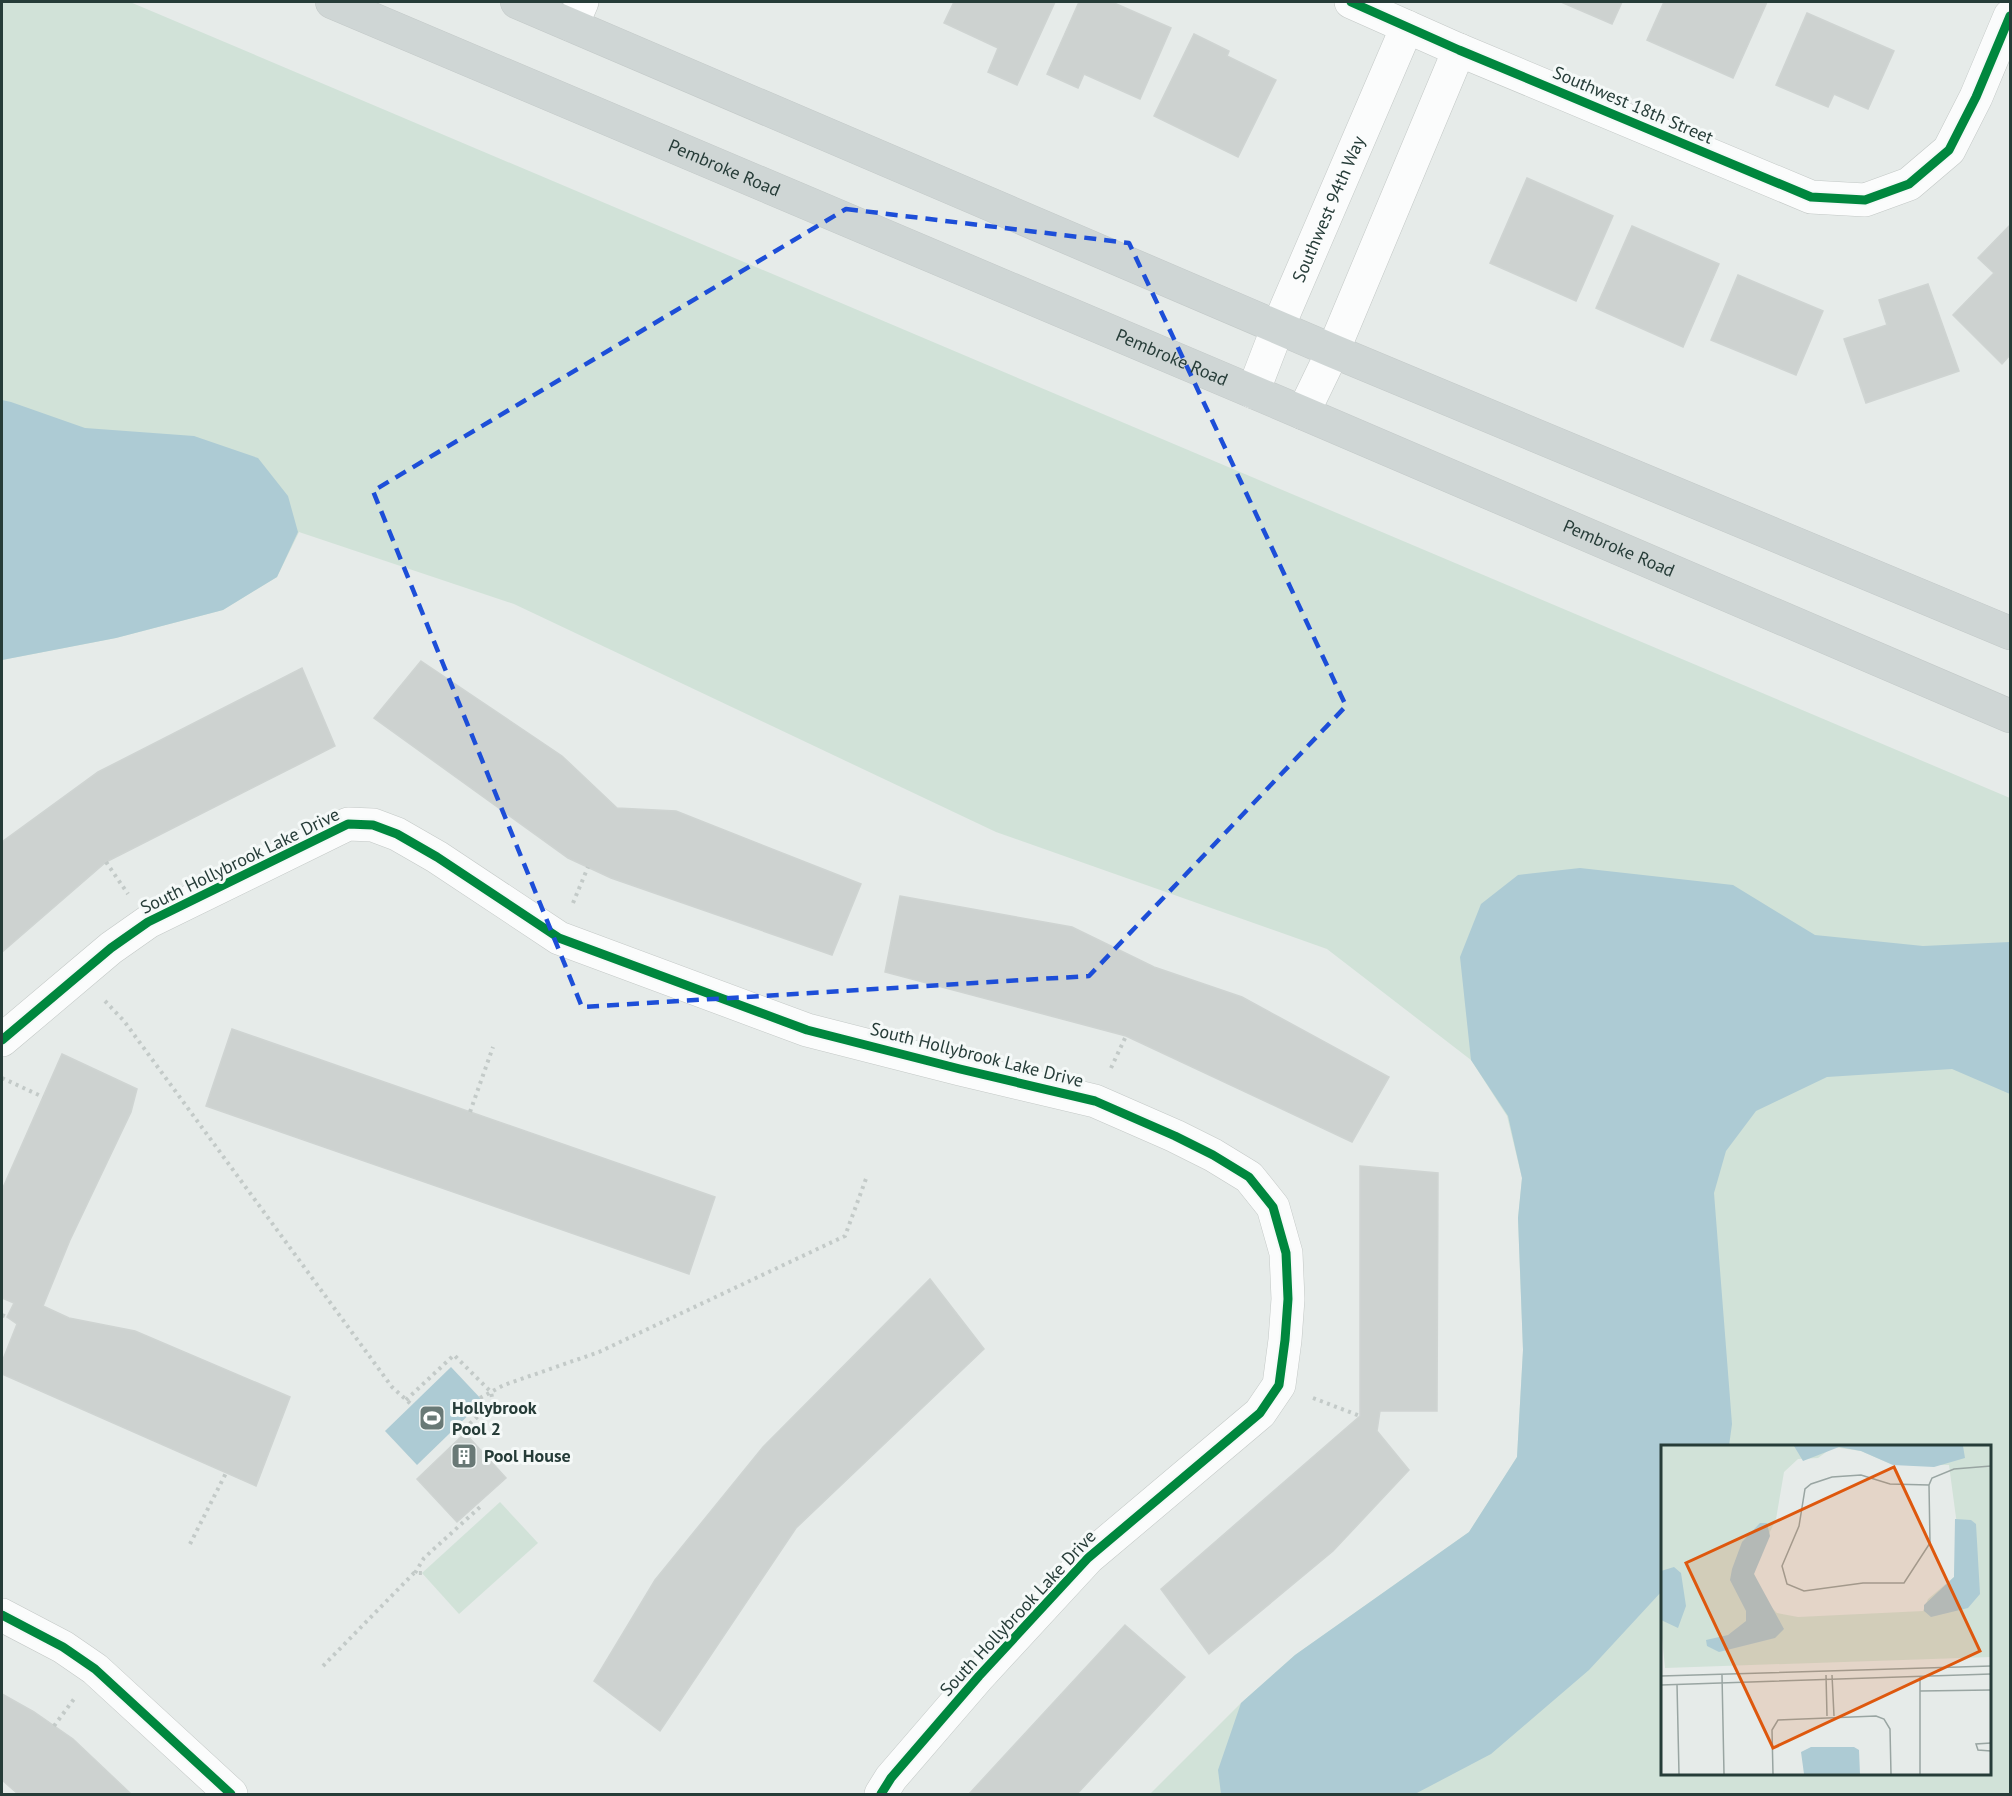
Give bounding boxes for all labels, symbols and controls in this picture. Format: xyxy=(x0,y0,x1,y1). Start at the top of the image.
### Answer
street label: Southwest 18th Street xyxy=(1550,60,1717,149)
street label: Southwest 94th Way xyxy=(1287,132,1370,286)
street label: Pembroke Road xyxy=(665,134,784,201)
street label: Pembroke Road xyxy=(1113,323,1231,391)
street label: Pembroke Road xyxy=(1560,514,1678,582)
street label: South Hollybrook Lake Drive xyxy=(136,802,343,919)
street label: South Hollybrook Lake Drive xyxy=(868,1017,1086,1092)
place label: Hollybrook Pool 2 xyxy=(452,1396,537,1440)
sports icon: Hollybrook Pool 2 xyxy=(417,1403,447,1433)
building icon: Pool House xyxy=(449,1441,479,1471)
place label: Pool House xyxy=(484,1444,571,1467)
inset map xyxy=(1661,1445,1991,1775)
street label: South Hollybrook Lake Drive xyxy=(935,1525,1101,1701)

